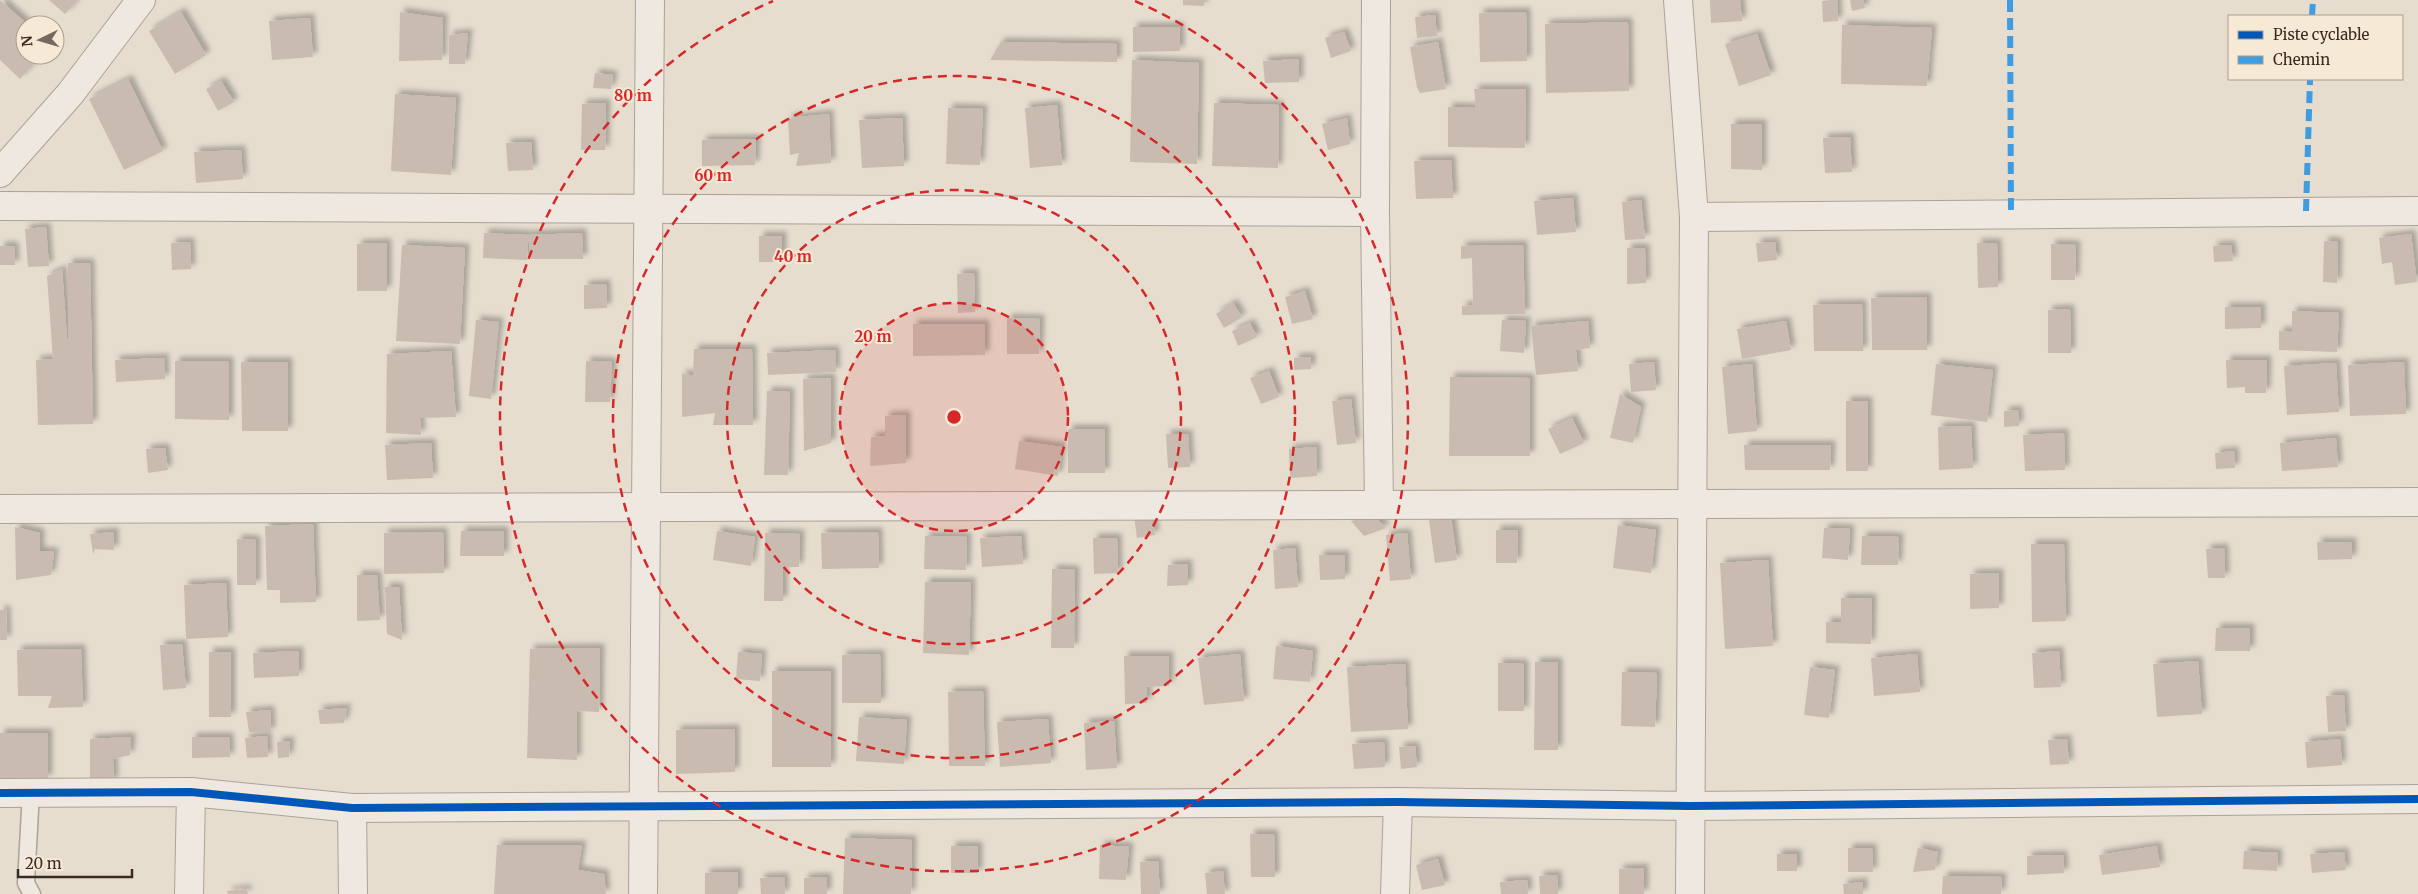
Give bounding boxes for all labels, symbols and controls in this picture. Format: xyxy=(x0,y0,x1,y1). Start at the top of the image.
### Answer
north arrow xyxy=(15,15,65,65)
legend xyxy=(2228,15,2403,80)
text: Piste cyclable xyxy=(2273,25,2370,44)
text: N xyxy=(18,35,36,47)
text: Chemin xyxy=(2273,50,2330,69)
text: 80 m xyxy=(614,86,652,105)
text: 60 m xyxy=(694,166,732,185)
text: 40 m xyxy=(774,247,812,266)
text: 20 m xyxy=(854,327,892,346)
centre of rings xyxy=(945,408,963,426)
scale bar xyxy=(18,846,131,878)
text: 20 m xyxy=(25,854,62,873)

